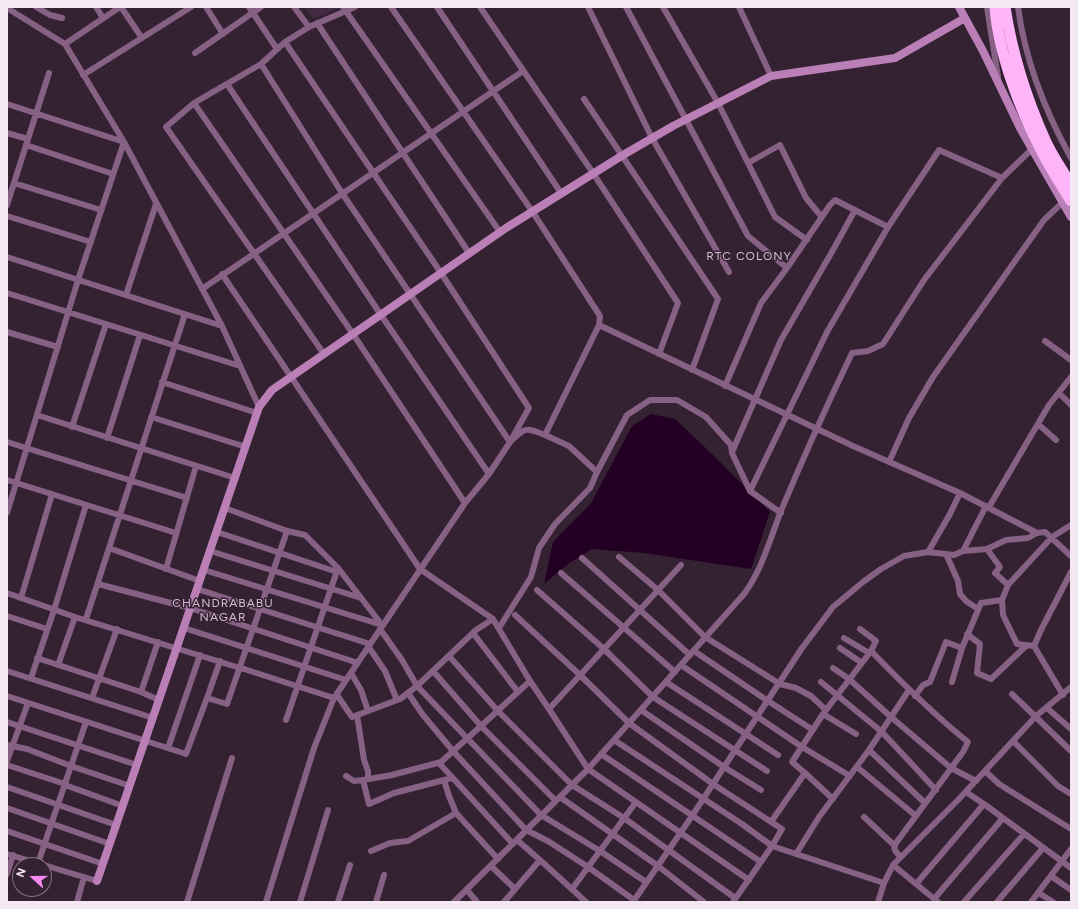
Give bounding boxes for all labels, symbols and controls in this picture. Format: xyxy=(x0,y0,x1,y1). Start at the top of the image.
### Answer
district label: RTC COLONY xyxy=(706,249,792,263)
district label: CHANDRABABU NAGAR xyxy=(172,596,274,624)
north arrow xyxy=(12,857,52,897)
text: N xyxy=(14,867,29,879)

